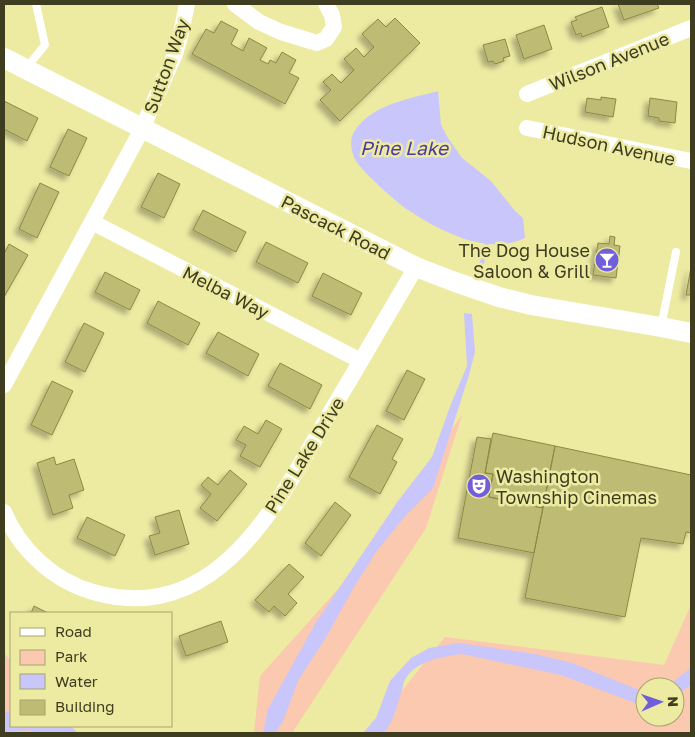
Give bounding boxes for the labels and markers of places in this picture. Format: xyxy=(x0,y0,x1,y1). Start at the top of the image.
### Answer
place label: The Dog House Saloon & Grill xyxy=(459,239,590,282)
bar icon: The Dog House Saloon & Grill xyxy=(594,247,620,273)
place label: Washington Township Cinemas xyxy=(496,465,657,508)
theatre icon: Washington Township Cinemas xyxy=(466,473,492,499)

